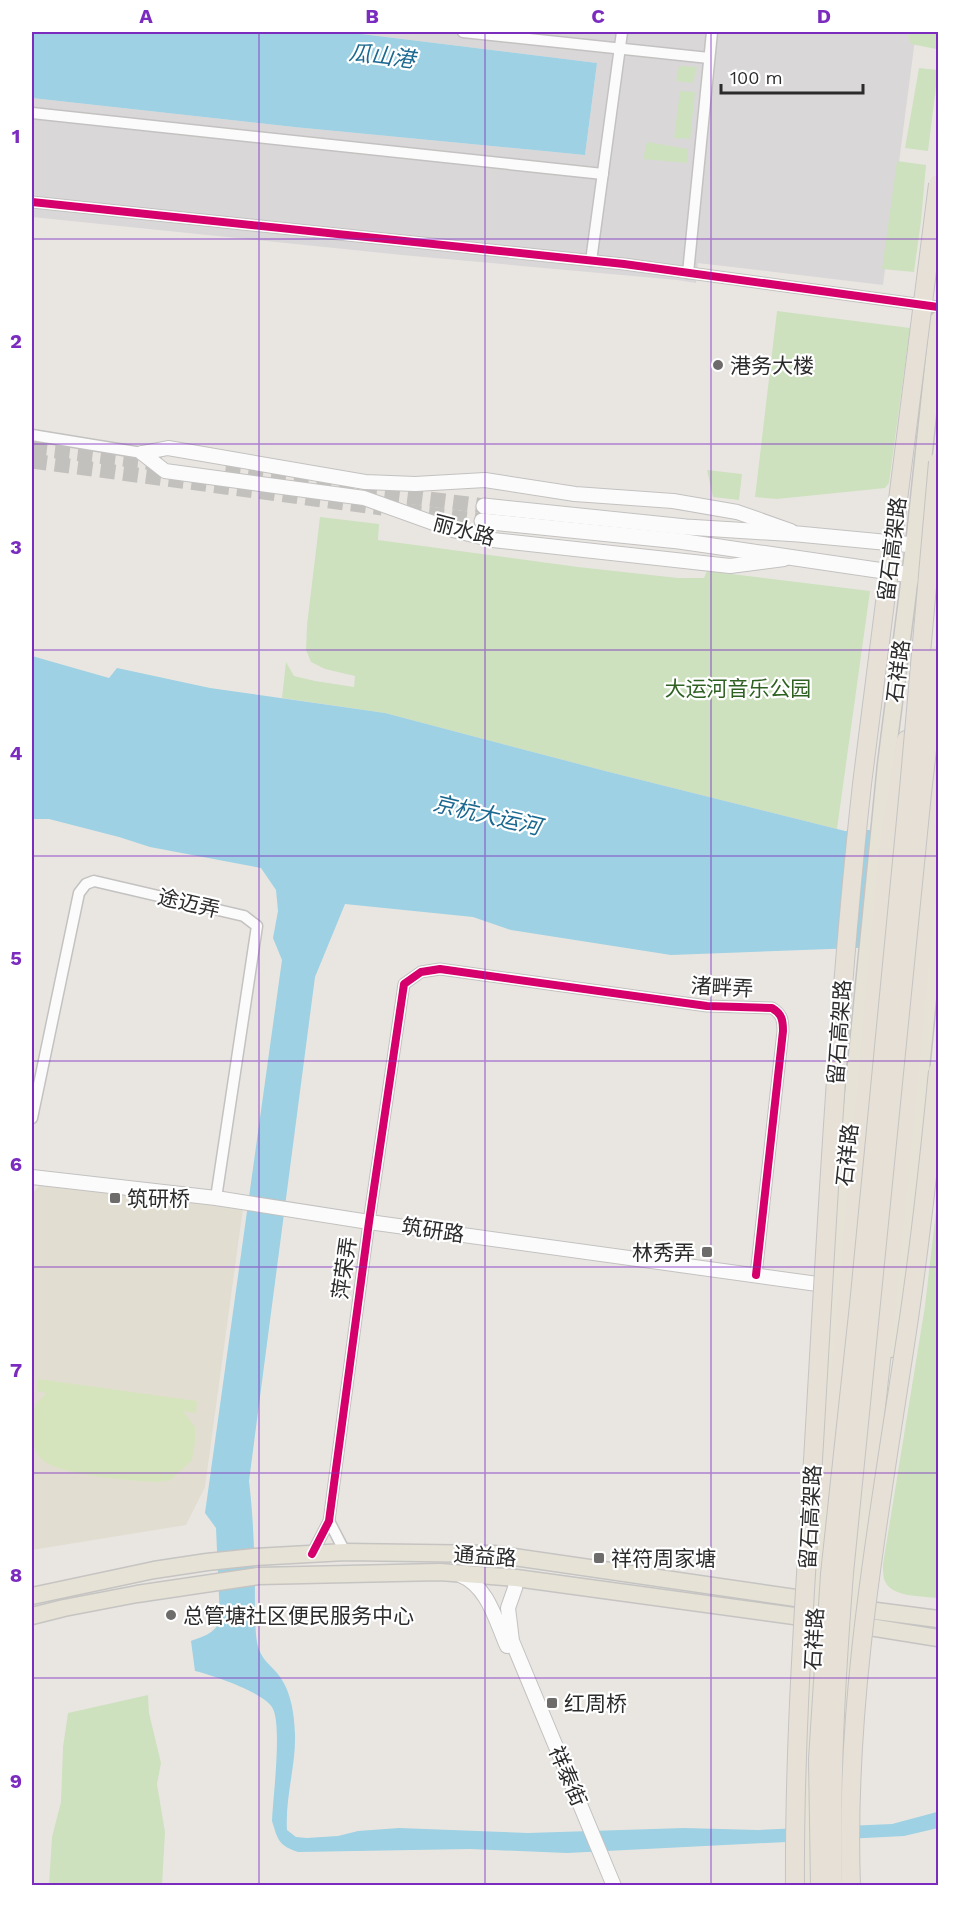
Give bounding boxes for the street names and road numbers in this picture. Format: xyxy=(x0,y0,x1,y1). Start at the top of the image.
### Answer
street label: 留石高架路 xyxy=(873,495,911,603)
street label: 丽水路 xyxy=(430,510,498,550)
street label: 石祥路 xyxy=(882,638,914,704)
street label: 途迈弄 xyxy=(155,884,223,922)
street label: 渚畔弄 xyxy=(690,973,754,1001)
street label: 留石高架路 xyxy=(823,979,855,1085)
street label: 石祥路 xyxy=(831,1122,863,1188)
street label: 筑研路 xyxy=(400,1213,466,1247)
street label: 萍荣弄 xyxy=(327,1235,361,1301)
street label: 留石高架路 xyxy=(795,1464,825,1570)
street label: 通益路 xyxy=(453,1541,517,1571)
street label: 石祥路 xyxy=(800,1607,828,1671)
street label: 祥泰街 xyxy=(544,1742,592,1810)

